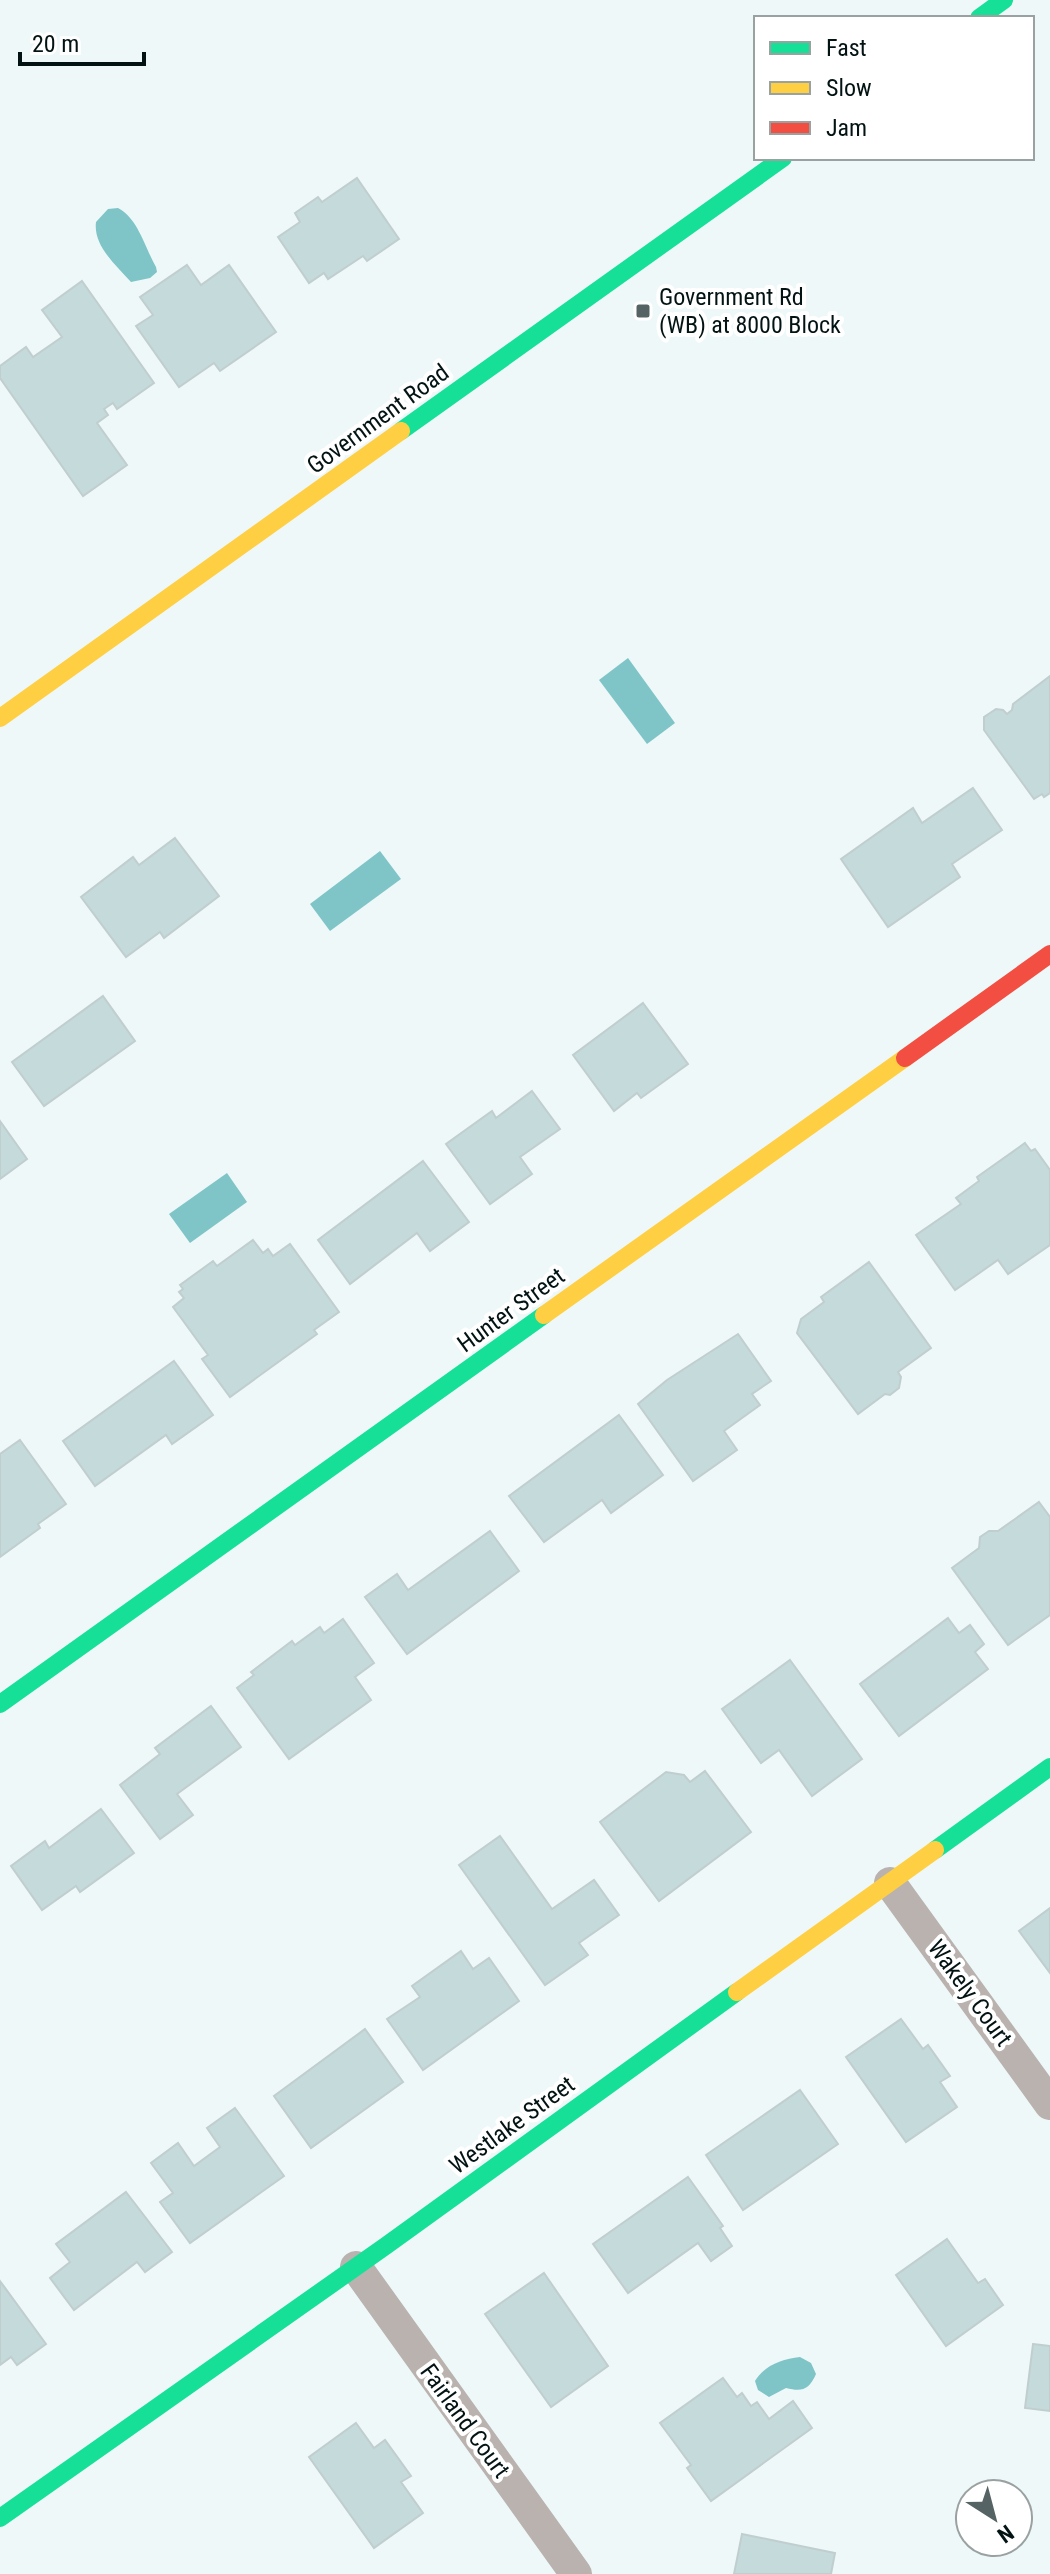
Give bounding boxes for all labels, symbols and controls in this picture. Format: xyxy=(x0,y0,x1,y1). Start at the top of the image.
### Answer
scale bar xyxy=(20,16,144,66)
legend xyxy=(754,16,1034,160)
text: 20 m xyxy=(32,30,79,58)
text: Fast xyxy=(826,34,867,62)
text: Slow xyxy=(826,74,872,102)
text: Jam xyxy=(826,114,867,142)
place label: Government Rd (WB) at 8000 Block xyxy=(659,283,841,339)
marker: Government Rd (WB) at 8000 Block xyxy=(634,302,652,320)
street label: Government Road xyxy=(302,358,454,480)
street label: Hunter Street xyxy=(452,1262,570,1358)
street label: Wakely Court xyxy=(922,1934,1018,2052)
street label: Westlake Street xyxy=(444,2070,580,2180)
street label: Fairland Court xyxy=(414,2359,516,2483)
north arrow xyxy=(954,2478,1034,2558)
text: N xyxy=(993,2520,1018,2548)

